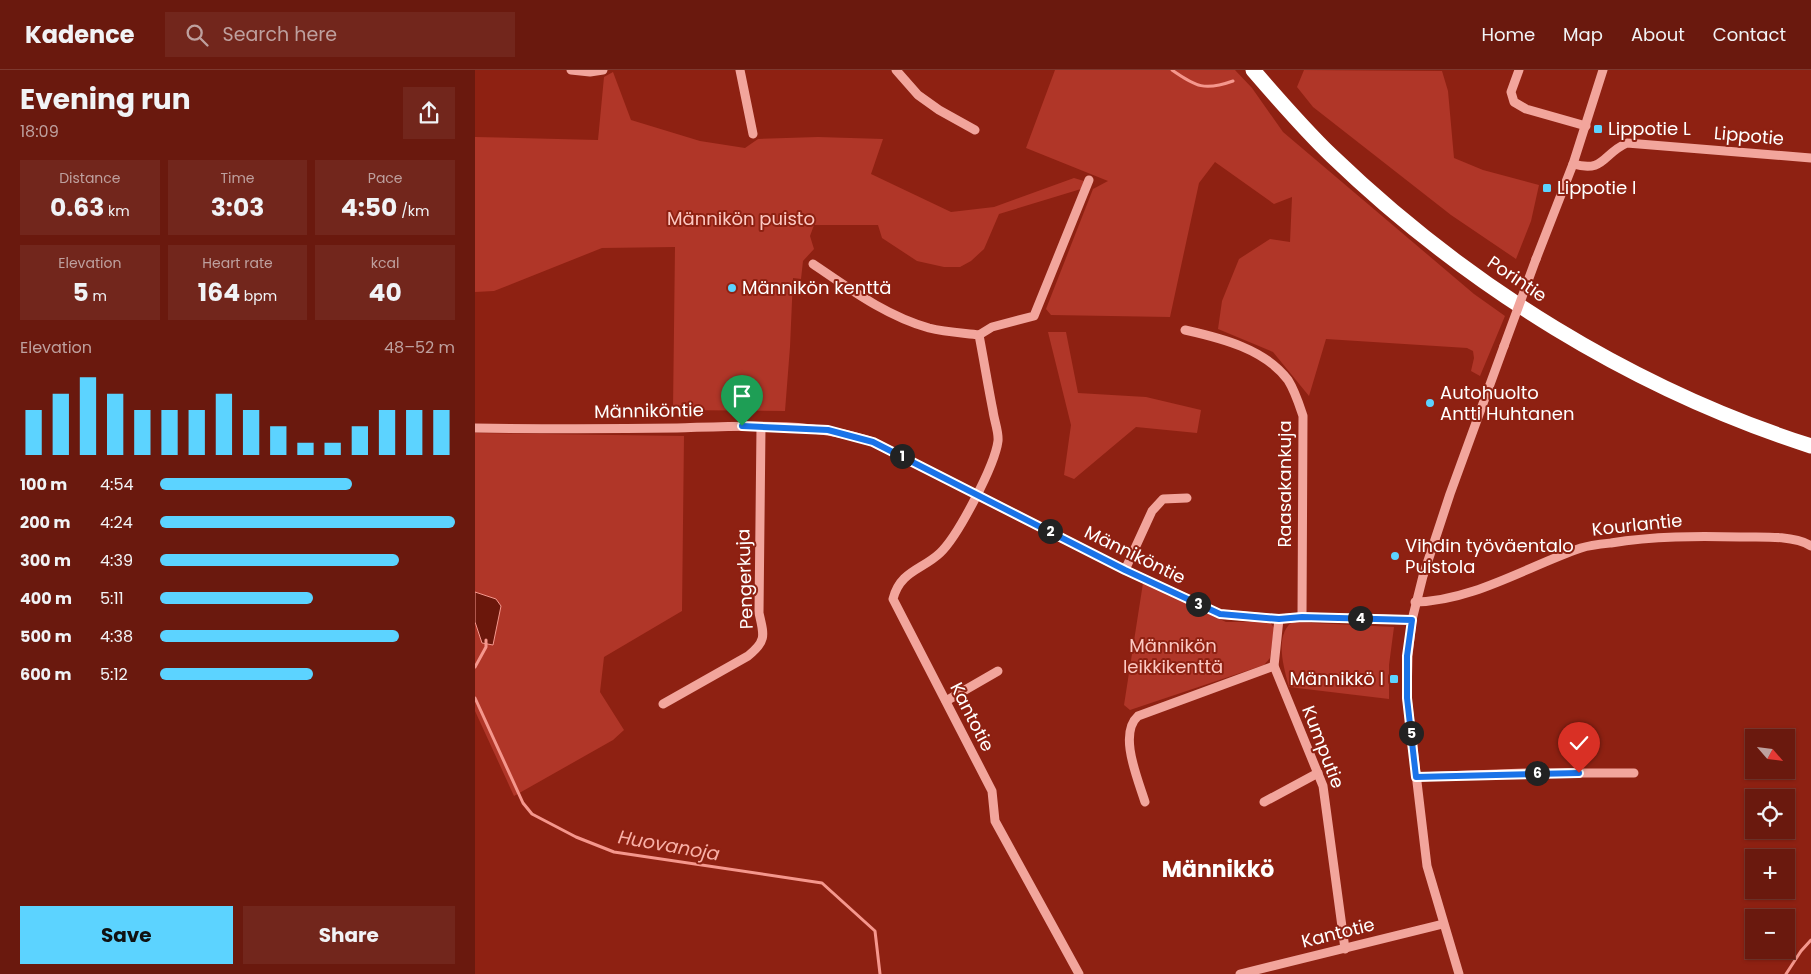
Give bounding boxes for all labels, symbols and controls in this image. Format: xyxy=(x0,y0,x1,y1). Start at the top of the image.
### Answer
search box xyxy=(165,12,515,57)
text: Kadence xyxy=(25,18,135,51)
icon: search xyxy=(183,21,211,49)
text: Search here xyxy=(223,21,337,48)
text: Home xyxy=(1481,22,1535,47)
text: Map xyxy=(1563,22,1603,47)
text: About xyxy=(1631,22,1685,47)
text: Contact xyxy=(1713,22,1786,47)
text: Evening run xyxy=(20,80,191,119)
button: share xyxy=(403,87,455,139)
place label: Lippotie L xyxy=(1608,116,1691,141)
text: 18:09 xyxy=(20,120,59,143)
street label: Lippotie xyxy=(1713,120,1785,151)
marker: Lippotie L xyxy=(1592,123,1604,135)
text: Distance xyxy=(59,168,121,188)
text: Time xyxy=(220,168,255,188)
text: Pace xyxy=(368,168,403,188)
place label: Lippotie I xyxy=(1557,175,1636,200)
marker: Lippotie I xyxy=(1541,182,1553,194)
text: 0.63 xyxy=(50,190,104,225)
text: 3:03 xyxy=(211,190,264,225)
text: 4:50 xyxy=(341,190,397,225)
text: km xyxy=(104,201,130,221)
text: /km xyxy=(397,201,429,221)
park label: Männikön puisto xyxy=(667,206,815,231)
street label: Porintie xyxy=(1483,250,1552,308)
text: Elevation xyxy=(58,253,121,273)
text: Heart rate xyxy=(202,253,273,273)
text: kcal xyxy=(371,253,399,273)
text: 5 xyxy=(73,275,89,310)
text: 164 xyxy=(198,275,240,310)
text: 40 xyxy=(369,275,402,310)
place label: Männikön kenttä xyxy=(742,275,891,300)
marker: Männikön kenttä xyxy=(726,282,738,294)
text: m xyxy=(89,286,107,306)
text: bpm xyxy=(240,286,277,306)
text: Elevation xyxy=(20,336,92,359)
text: 48–52 m xyxy=(384,336,455,359)
pin xyxy=(721,375,763,426)
place label: Autohuolto Antti Huhtanen xyxy=(1440,380,1574,426)
icon: arrive xyxy=(728,382,756,410)
street label: Männiköntie xyxy=(594,397,704,424)
marker: Autohuolto Antti Huhtanen xyxy=(1424,397,1436,409)
street label: Raasakankuja xyxy=(1272,420,1297,548)
pin: 1 xyxy=(889,444,915,468)
text: 1 xyxy=(900,446,905,466)
text: 100 m xyxy=(20,473,67,496)
text: 4:54 xyxy=(100,473,134,496)
street label: Kourlantie xyxy=(1590,507,1683,542)
text: 200 m xyxy=(20,511,70,534)
text: 4:24 xyxy=(100,511,133,534)
pin: 2 xyxy=(1037,518,1063,544)
street label: Männiköntie xyxy=(1080,519,1190,590)
text: 2 xyxy=(1047,521,1055,541)
street label: Pengerkuja xyxy=(730,528,759,630)
place label: Vihdin työväentalo Puistola xyxy=(1405,533,1574,579)
text: 300 m xyxy=(20,549,71,572)
text: 4:39 xyxy=(100,549,133,572)
marker: Vihdin työväentalo Puistola xyxy=(1389,550,1401,562)
text: 400 m xyxy=(20,587,72,610)
text: 5:11 xyxy=(100,587,124,610)
pin: 3 xyxy=(1185,592,1211,616)
text: 3 xyxy=(1194,594,1203,614)
pin: 4 xyxy=(1347,606,1373,630)
text: 4 xyxy=(1356,608,1365,628)
text: 500 m xyxy=(20,625,72,648)
text: 4:38 xyxy=(100,625,133,648)
park label: Männikön leikkikenttä xyxy=(1123,633,1223,679)
text: 600 m xyxy=(20,663,71,686)
text: 5:12 xyxy=(100,663,128,686)
place label: Männikkö I xyxy=(1290,666,1384,691)
marker: Männikkö I xyxy=(1388,673,1400,685)
street label: Kantotie xyxy=(944,678,1001,756)
street label: Kumputie xyxy=(1296,702,1351,792)
pin: 5 xyxy=(1399,720,1423,746)
pin xyxy=(1558,722,1600,773)
text: 5 xyxy=(1407,723,1416,743)
icon: check xyxy=(1565,729,1593,757)
north arrow xyxy=(1745,729,1795,779)
map controls xyxy=(1745,729,1795,959)
pin: 6 xyxy=(1525,760,1549,786)
text: 6 xyxy=(1533,763,1542,783)
button: locate xyxy=(1745,789,1795,839)
water label: Huovanoja xyxy=(616,823,722,868)
button: + xyxy=(1745,849,1795,899)
district label: Männikkö xyxy=(1162,854,1274,885)
button: Save xyxy=(20,906,233,964)
button: Share xyxy=(243,906,455,964)
button: − xyxy=(1745,909,1795,959)
street label: Kantotie xyxy=(1299,911,1377,954)

